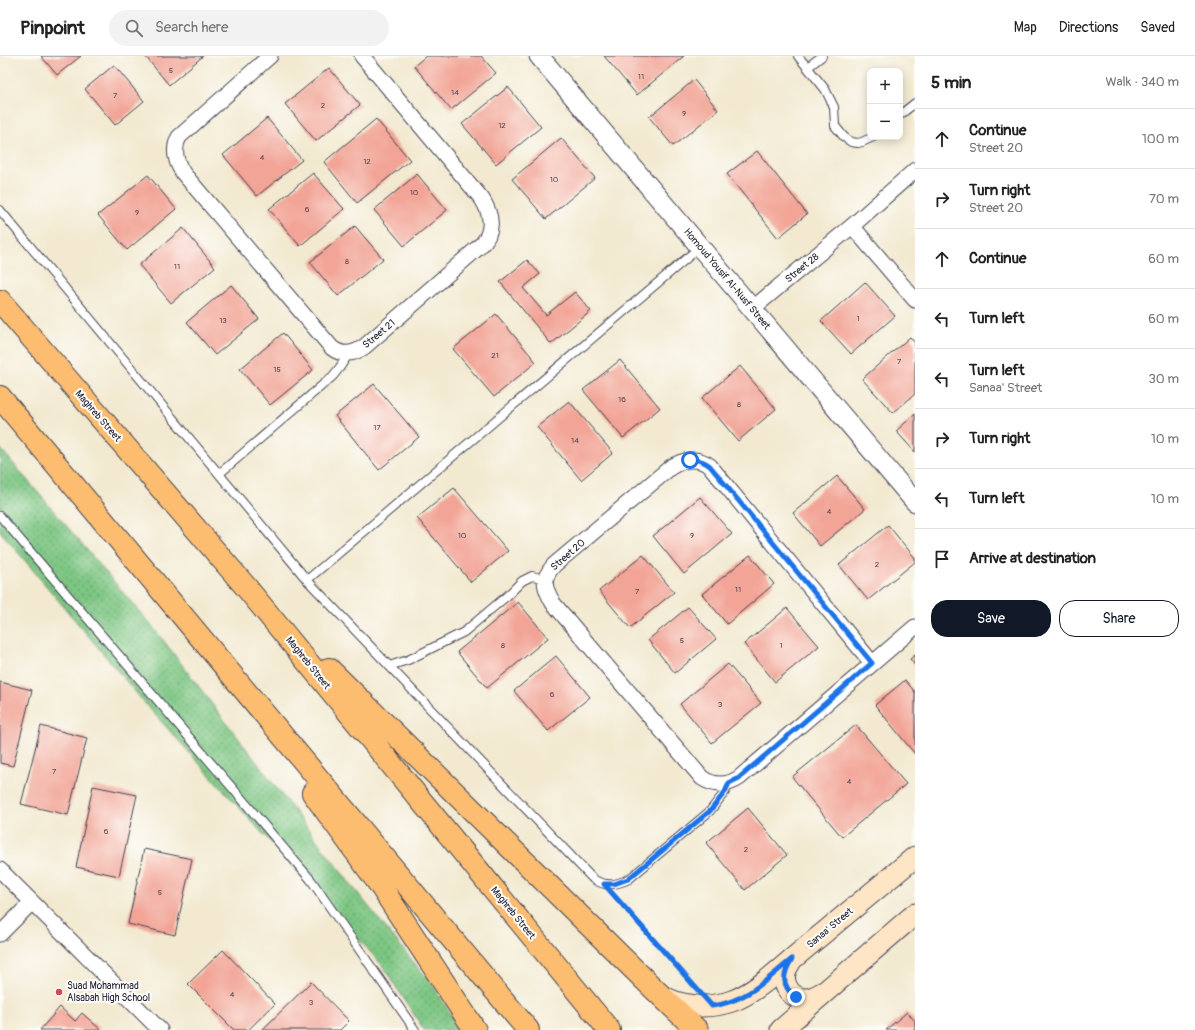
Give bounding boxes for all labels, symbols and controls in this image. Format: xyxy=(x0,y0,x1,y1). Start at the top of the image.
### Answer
search box xyxy=(109,10,389,46)
text: Pinpoint xyxy=(20,16,85,40)
icon: search xyxy=(123,17,145,39)
text: Search here xyxy=(155,18,228,37)
text: Map xyxy=(1014,19,1037,36)
text: Directions xyxy=(1059,19,1118,36)
text: Saved xyxy=(1140,19,1175,36)
house number: 5 xyxy=(169,66,173,75)
map controls xyxy=(867,68,903,140)
button: + xyxy=(867,68,903,104)
house number: 11 xyxy=(638,72,644,81)
text: 5 min xyxy=(931,72,971,93)
text: Walk · 340 m xyxy=(1105,74,1179,90)
house number: 14 xyxy=(451,88,459,97)
house number: 7 xyxy=(113,91,118,100)
house number: 2 xyxy=(321,101,326,110)
button: − xyxy=(867,104,903,140)
house number: 9 xyxy=(682,109,686,118)
house number: 12 xyxy=(498,121,506,130)
text: Continue xyxy=(969,121,1027,140)
icon: ahead xyxy=(931,128,953,150)
text: 100 m xyxy=(1142,131,1179,147)
text: Street 20 xyxy=(969,140,1023,156)
house number: 4 xyxy=(260,153,265,162)
house number: 12 xyxy=(363,157,371,166)
house number: 10 xyxy=(550,175,559,184)
text: Turn right xyxy=(969,181,1030,200)
house number: 10 xyxy=(410,188,419,197)
icon: right xyxy=(931,188,953,210)
text: 70 m xyxy=(1149,191,1179,207)
text: Street 20 xyxy=(969,200,1023,216)
house number: 6 xyxy=(305,205,310,214)
house number: 9 xyxy=(135,208,139,217)
street label: Homoud Yousif Al-Nusf Street xyxy=(681,226,773,333)
icon: ahead xyxy=(931,248,953,270)
text: Continue xyxy=(969,249,1027,268)
street label: Street 28 xyxy=(783,251,821,285)
text: 60 m xyxy=(1148,251,1179,267)
house number: 8 xyxy=(345,257,349,266)
house number: 11 xyxy=(174,262,180,271)
icon: left xyxy=(931,308,953,330)
text: Turn left xyxy=(969,309,1025,328)
text: 60 m xyxy=(1148,311,1179,327)
house number: 1 xyxy=(856,314,860,323)
house number: 13 xyxy=(219,316,227,325)
street label: Street 21 xyxy=(360,317,398,351)
house number: 21 xyxy=(491,351,499,360)
house number: 7 xyxy=(897,357,902,366)
text: Turn left xyxy=(969,361,1025,380)
house number: 15 xyxy=(273,365,281,374)
icon: left xyxy=(931,368,953,390)
text: 30 m xyxy=(1149,371,1179,387)
text: Sanaa' Street xyxy=(969,380,1042,396)
street label: Maghreb Street xyxy=(72,388,124,445)
house number: 16 xyxy=(618,395,626,404)
house number: 8 xyxy=(737,400,741,409)
house number: 17 xyxy=(373,423,381,432)
icon: right xyxy=(931,428,953,450)
text: Turn right xyxy=(969,429,1030,448)
text: 10 m xyxy=(1151,431,1179,447)
house number: 14 xyxy=(571,436,579,445)
route start xyxy=(681,451,699,469)
icon: left xyxy=(931,488,953,510)
text: Turn left xyxy=(969,489,1025,508)
text: 10 m xyxy=(1151,491,1179,507)
house number: 4 xyxy=(827,507,832,516)
house number: 10 xyxy=(458,531,467,540)
house number: 9 xyxy=(690,531,694,540)
street label: Street 20 xyxy=(548,537,588,573)
icon: arrive xyxy=(931,548,953,570)
text: Arrive at destination xyxy=(969,549,1096,568)
house number: 2 xyxy=(875,560,880,569)
house number: 11 xyxy=(735,585,741,594)
house number: 7 xyxy=(635,587,640,596)
button: Save xyxy=(931,600,1051,637)
button: Share xyxy=(1059,600,1179,637)
street label: Maghreb Street xyxy=(283,634,333,692)
house number: 5 xyxy=(680,636,684,645)
house number: 8 xyxy=(501,641,505,650)
house number: 1 xyxy=(779,641,783,650)
house number: 6 xyxy=(550,690,555,699)
house number: 3 xyxy=(718,700,723,709)
house number: 7 xyxy=(52,767,57,776)
house number: 4 xyxy=(847,777,852,786)
house number: 6 xyxy=(104,827,109,836)
house number: 2 xyxy=(744,845,749,854)
street label: Maghreb Street xyxy=(488,884,538,942)
house number: 5 xyxy=(158,888,162,897)
street label: Sanaa' Street xyxy=(805,905,856,951)
place label: Suad Mohammad Alsabah High School xyxy=(67,980,150,1004)
marker: Suad Mohammad Alsabah High School xyxy=(54,987,64,997)
route end xyxy=(787,988,805,1006)
house number: 4 xyxy=(230,990,235,999)
house number: 3 xyxy=(309,998,314,1007)

